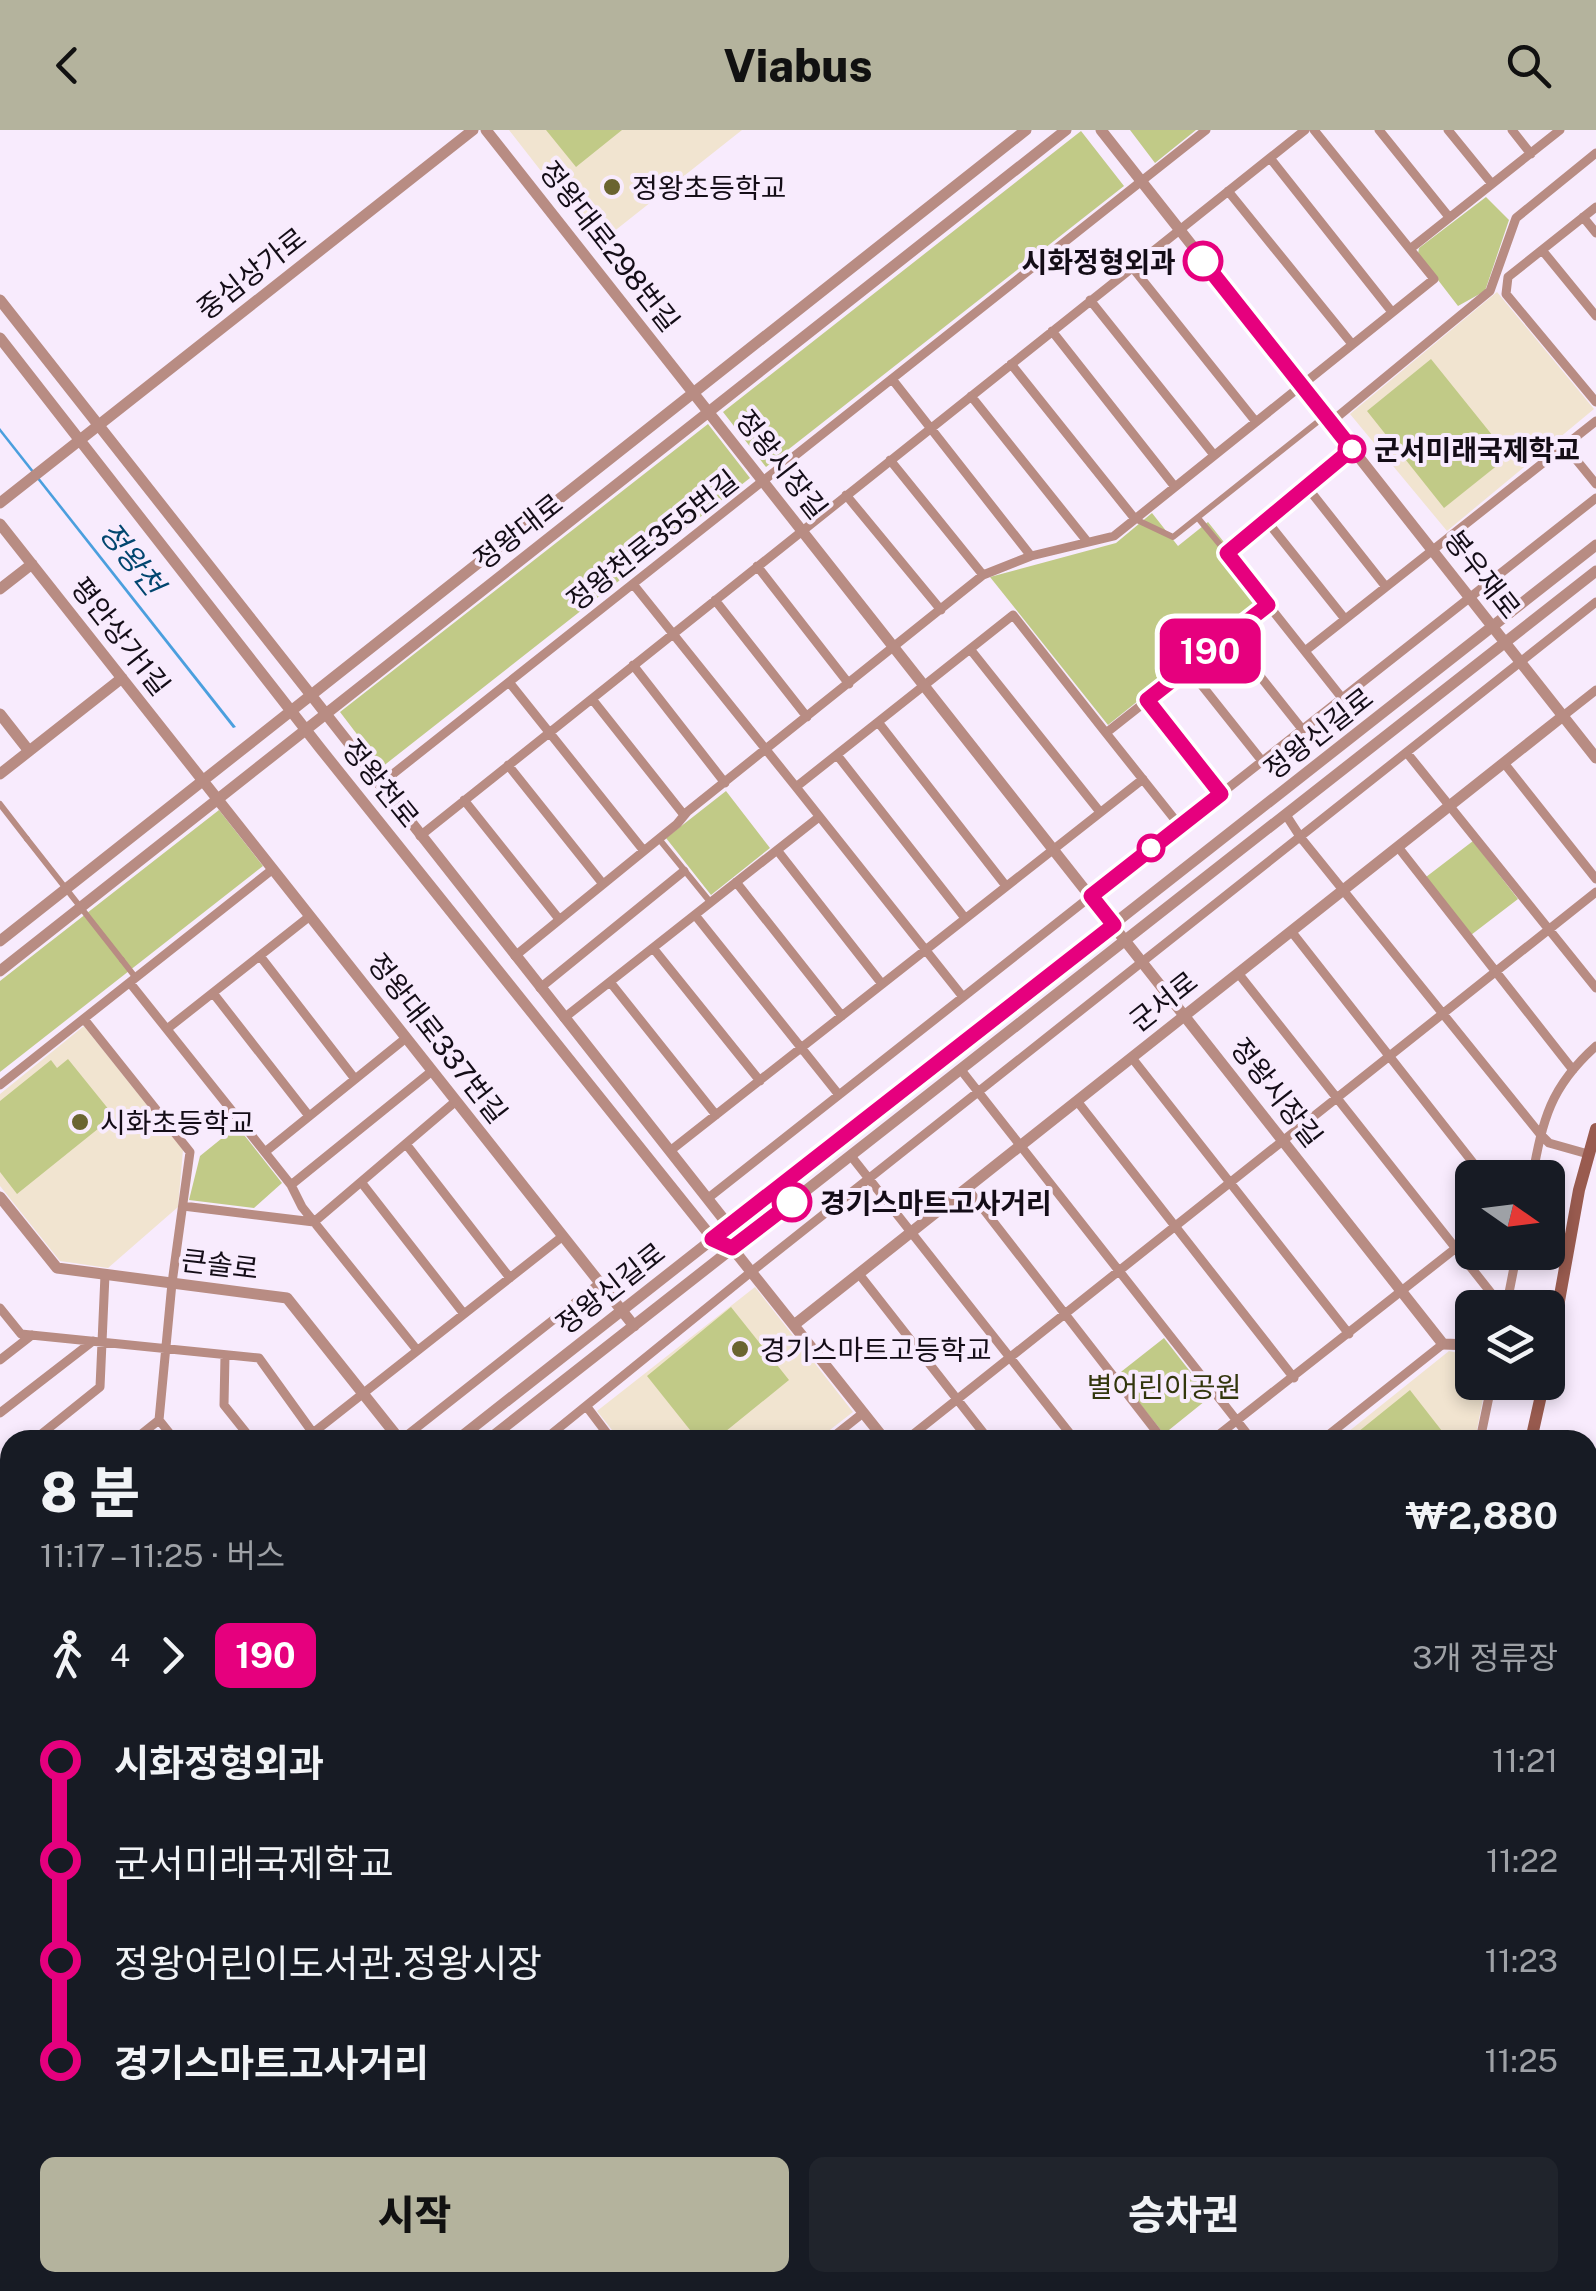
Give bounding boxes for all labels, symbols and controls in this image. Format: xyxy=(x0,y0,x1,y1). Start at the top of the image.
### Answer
icon: back xyxy=(40,38,95,93)
icon: search xyxy=(1501,38,1556,93)
text: Viabus xyxy=(723,39,873,92)
street label: 정왕대로298번길 xyxy=(533,154,687,338)
place label: 정왕초등학교 xyxy=(632,171,787,204)
marker: 정왕초등학교 xyxy=(601,176,623,198)
street label: 중심상가로 xyxy=(190,220,312,326)
marker: 시화정형외과 xyxy=(1184,242,1222,280)
place label: 시화정형외과 xyxy=(1021,245,1176,278)
street label: 정왕시장길 xyxy=(729,403,835,525)
place label: 군서미래국제학교 xyxy=(1374,433,1580,466)
marker: 군서미래국제학교 xyxy=(1339,436,1365,462)
street label: 정왕천로355번길 xyxy=(560,463,744,617)
street label: 정왕대로 xyxy=(467,486,569,576)
water label: 정왕천 xyxy=(92,514,174,604)
street label: 봉우재로 xyxy=(1438,523,1528,625)
street label: 평안상가1길 xyxy=(65,571,177,701)
line badge: 190 xyxy=(1152,618,1268,684)
text: 190 xyxy=(1180,631,1240,672)
street label: 정왕신길로 xyxy=(1257,680,1379,786)
street label: 정왕천로 xyxy=(336,733,426,833)
unlabelled marker xyxy=(1138,835,1164,861)
street label: 정왕대로337번길 xyxy=(362,947,514,1129)
street label: 군서로 xyxy=(1122,964,1204,1038)
street label: 정왕시장길 xyxy=(1224,1031,1330,1153)
place label: 시화초등학교 xyxy=(100,1106,255,1139)
marker: 시화초등학교 xyxy=(69,1111,91,1133)
north arrow xyxy=(1455,1160,1565,1270)
map controls xyxy=(1455,1160,1565,1400)
marker: 경기스마트고사거리 xyxy=(773,1183,811,1221)
place label: 경기스마트고사거리 xyxy=(820,1186,1052,1219)
street label: 정왕신길로 xyxy=(549,1235,671,1341)
street label: 큰솔로 xyxy=(180,1243,260,1285)
button: layers xyxy=(1455,1290,1565,1400)
place label: 경기스마트고등학교 xyxy=(760,1333,992,1366)
marker: 경기스마트고등학교 xyxy=(729,1338,751,1360)
park label: 별어린이공원 xyxy=(1087,1370,1241,1403)
text: 8 분 xyxy=(40,1460,140,1524)
text: ₩2,880 xyxy=(1406,1493,1558,1538)
text: 11:17 – 11:25 · 버스 xyxy=(40,1537,285,1574)
icon: walk xyxy=(40,1628,95,1683)
icon: forward xyxy=(145,1628,200,1683)
text: 190 xyxy=(235,1635,296,1676)
text: 4 xyxy=(110,1637,130,1674)
text: 3개 정류장 xyxy=(1412,1639,1558,1676)
text: 시화정형외과 xyxy=(114,1741,324,1786)
text: 11:21 xyxy=(1492,1742,1558,1779)
text: 군서미래국제학교 xyxy=(114,1841,394,1886)
text: 11:22 xyxy=(1486,1842,1558,1879)
text: 정왕어린이도서관.정왕시장 xyxy=(114,1941,542,1986)
text: 11:23 xyxy=(1485,1942,1558,1979)
text: 경기스마트고사거리 xyxy=(114,2041,429,2086)
text: 11:25 xyxy=(1485,2042,1558,2079)
button: 시작 xyxy=(40,2157,789,2272)
button: 승차권 xyxy=(809,2157,1558,2272)

